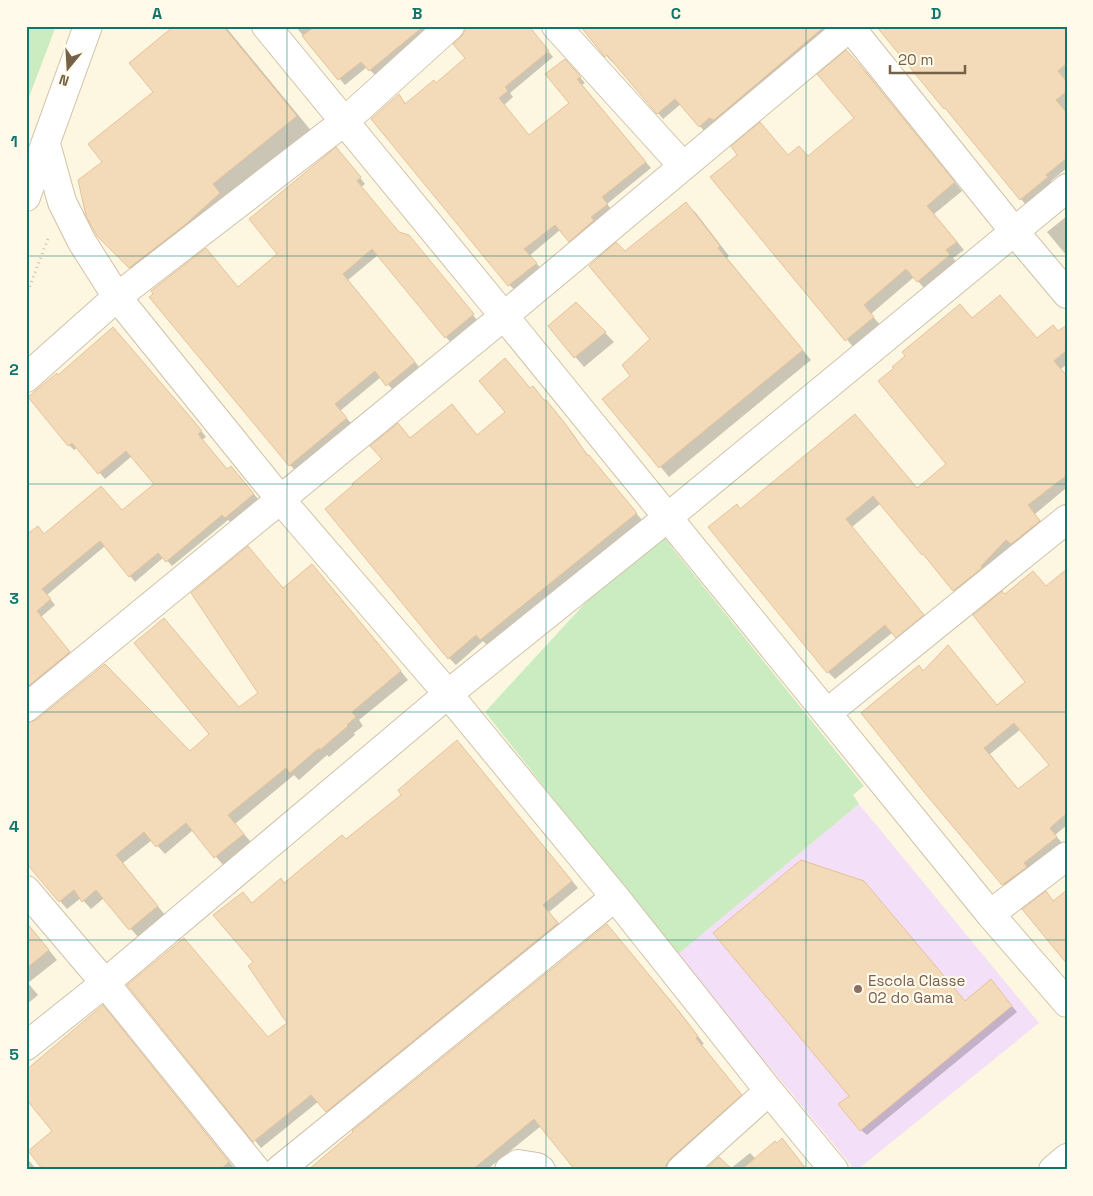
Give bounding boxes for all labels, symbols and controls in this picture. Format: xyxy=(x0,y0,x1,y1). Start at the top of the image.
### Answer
text: A xyxy=(152,3,162,24)
text: B xyxy=(412,3,422,24)
text: C xyxy=(671,3,681,24)
text: D xyxy=(931,3,941,24)
north arrow xyxy=(42,42,92,92)
scale bar xyxy=(890,42,966,74)
text: 20 m xyxy=(898,50,933,69)
text: N xyxy=(57,70,71,90)
text: 1 xyxy=(10,131,18,152)
text: 2 xyxy=(9,359,19,380)
text: 3 xyxy=(9,588,19,609)
text: 4 xyxy=(9,816,19,837)
place label: Escola Classe 02 do Gama xyxy=(868,971,965,1007)
marker: Escola Classe 02 do Gama xyxy=(852,983,864,995)
text: 5 xyxy=(9,1044,19,1065)

